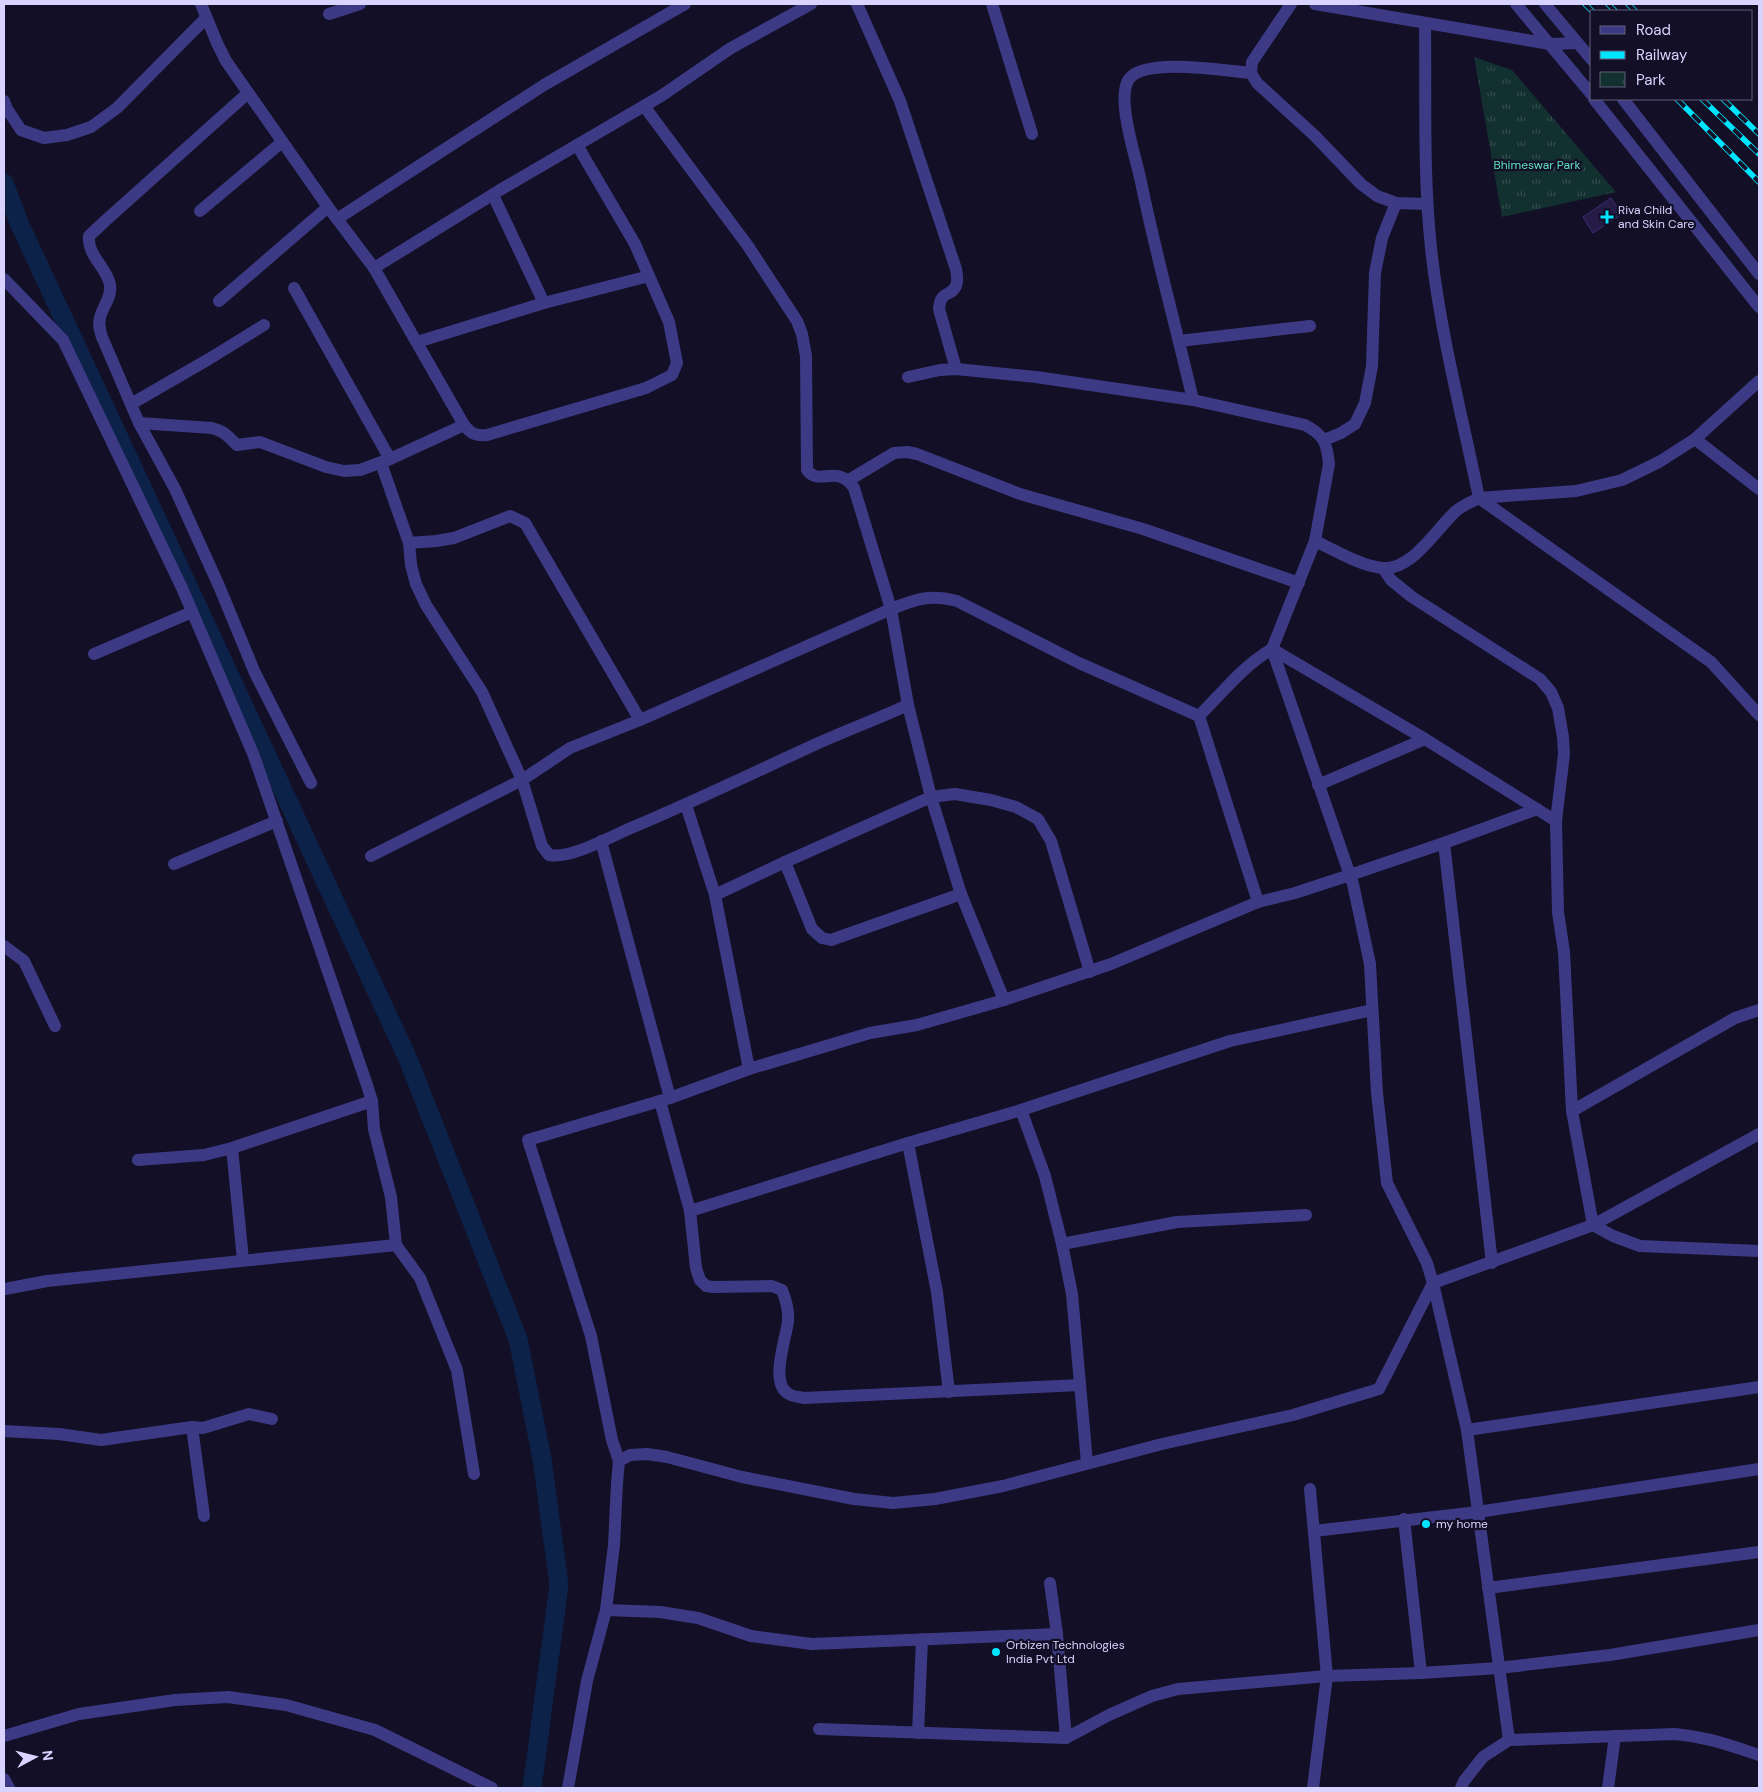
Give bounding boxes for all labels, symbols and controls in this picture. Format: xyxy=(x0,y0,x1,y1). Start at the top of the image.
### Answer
legend xyxy=(1590,10,1753,100)
text: Road xyxy=(1636,20,1671,40)
text: Railway xyxy=(1636,45,1688,65)
text: Park xyxy=(1636,70,1666,90)
park label: Bhimeswar Park xyxy=(1493,157,1581,173)
place label: Riva Child and Skin Care xyxy=(1618,202,1694,232)
marker: Riva Child and Skin Care xyxy=(1600,210,1614,224)
place label: my home xyxy=(1436,1516,1488,1532)
marker: my home xyxy=(1420,1518,1432,1530)
place label: Orbizen Technologies India Pvt Ltd xyxy=(1006,1637,1125,1667)
marker: Orbizen Technologies India Pvt Ltd xyxy=(990,1646,1002,1658)
north arrow xyxy=(10,1732,60,1782)
text: N xyxy=(38,1749,57,1762)

